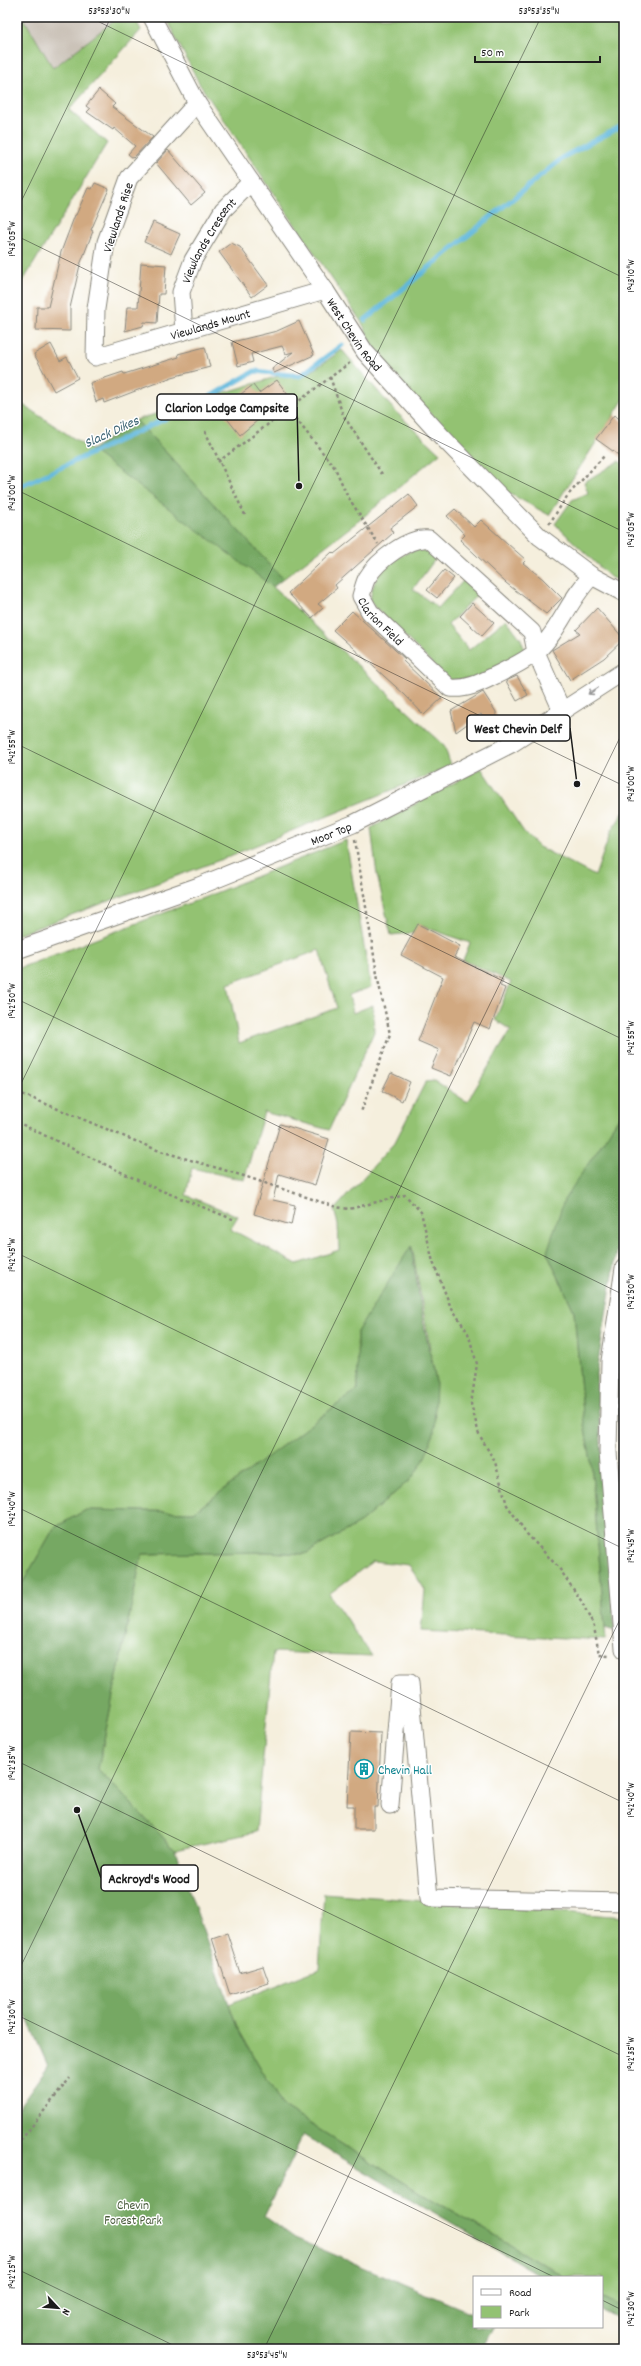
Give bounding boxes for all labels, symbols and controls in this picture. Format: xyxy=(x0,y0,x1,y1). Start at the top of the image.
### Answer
text: 53°53'30"N xyxy=(88,5,130,19)
text: 53°53'35"N xyxy=(519,5,560,19)
scale bar xyxy=(475,38,600,64)
text: 50 m xyxy=(481,45,504,62)
street label: Viewlands Rise xyxy=(99,180,140,255)
street label: Viewlands Crescent xyxy=(178,194,242,286)
text: 1°43'05"W xyxy=(6,221,20,257)
text: 1°43'10"W xyxy=(625,259,639,292)
street label: West Chevin Road xyxy=(321,295,385,377)
street label: Viewlands Mount xyxy=(169,305,253,346)
callout: Clarion Lodge Campsite xyxy=(157,394,297,420)
text: Clarion Lodge Campsite xyxy=(165,399,289,419)
water label: Slack Dikes xyxy=(81,411,143,454)
text: 1°43'00"W xyxy=(6,475,20,511)
text: 1°43'05"W xyxy=(625,512,639,548)
street label: Clarion Field xyxy=(351,594,407,651)
one-way arrow xyxy=(588,687,599,695)
callout: West Chevin Delf xyxy=(467,715,570,741)
text: West Chevin Delf xyxy=(474,720,563,740)
text: 1°42'55"W xyxy=(6,730,20,764)
text: 1°43'00"W xyxy=(625,766,639,802)
street label: Moor Top xyxy=(308,818,355,852)
text: 1°42'50"W xyxy=(6,983,20,1019)
text: 1°42'55"W xyxy=(625,1021,639,1055)
text: 1°42'45"W xyxy=(6,1238,20,1272)
text: 1°42'50"W xyxy=(625,1274,639,1310)
text: 1°42'40"W xyxy=(6,1491,20,1526)
text: 1°42'45"W xyxy=(625,1529,639,1563)
text: 1°42'35"W xyxy=(6,1746,20,1780)
building icon: Chevin Hall xyxy=(353,1758,375,1780)
place label: Chevin Hall xyxy=(378,1762,432,1781)
text: 1°42'40"W xyxy=(625,1782,639,1817)
callout: Ackroyd's Wood xyxy=(101,1865,198,1891)
text: Ackroyd's Wood xyxy=(108,1870,190,1890)
text: 1°42'30"W xyxy=(6,1999,20,2035)
text: 1°42'35"W xyxy=(625,2037,639,2071)
park label: Chevin Forest Park xyxy=(104,2197,162,2231)
text: 1°42'25"W xyxy=(6,2255,20,2289)
legend xyxy=(473,2276,603,2328)
text: Road xyxy=(509,2285,531,2302)
north arrow xyxy=(38,2288,78,2328)
text: 1°42'30"W xyxy=(625,2291,639,2327)
text: Park xyxy=(509,2305,530,2322)
text: N xyxy=(57,2306,74,2318)
text: 53°53'45"N xyxy=(247,2349,287,2363)

